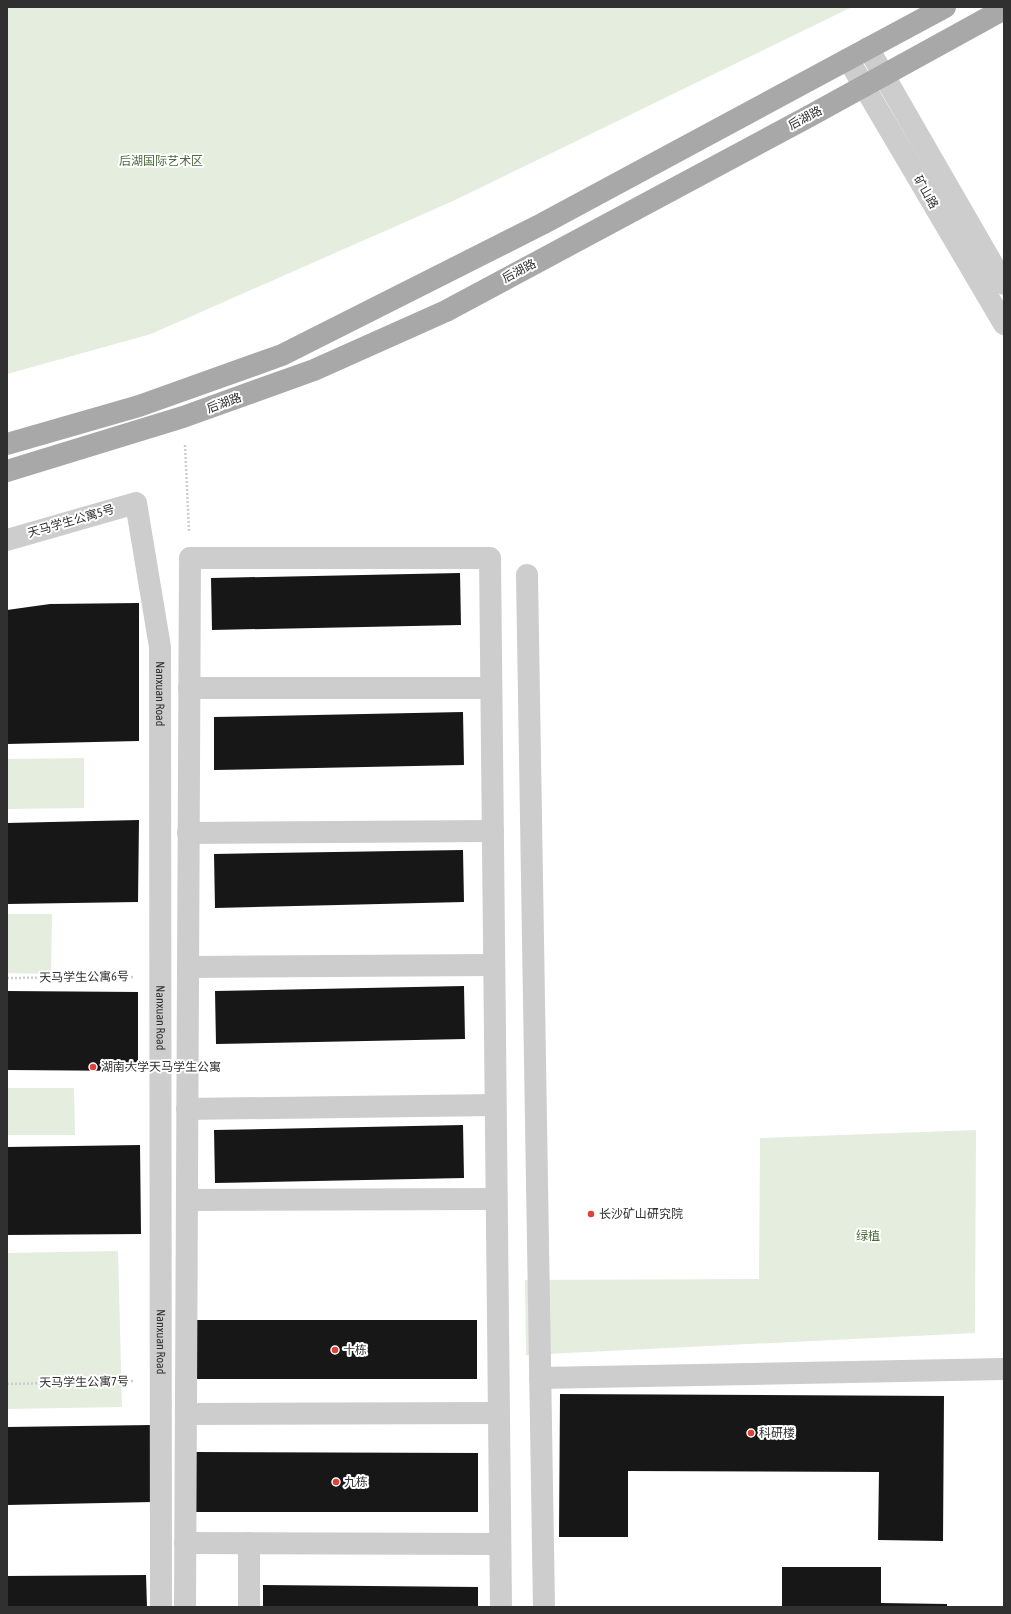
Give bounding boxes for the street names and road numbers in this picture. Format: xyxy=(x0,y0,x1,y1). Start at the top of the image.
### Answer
street label: 后湖路 xyxy=(786,103,824,133)
street label: 矿山路 xyxy=(911,173,941,211)
street label: 后湖路 xyxy=(500,256,538,286)
street label: 后湖路 xyxy=(205,390,243,416)
street label: 天马学生公寓5号 xyxy=(26,502,116,540)
street label: Nanxuan Road xyxy=(153,661,167,726)
street label: 天马学生公寓6号 xyxy=(39,969,129,985)
street label: Nanxuan Road xyxy=(153,985,167,1050)
street label: Nanxuan Road xyxy=(154,1309,168,1374)
street label: 天马学生公寓7号 xyxy=(39,1374,129,1390)

